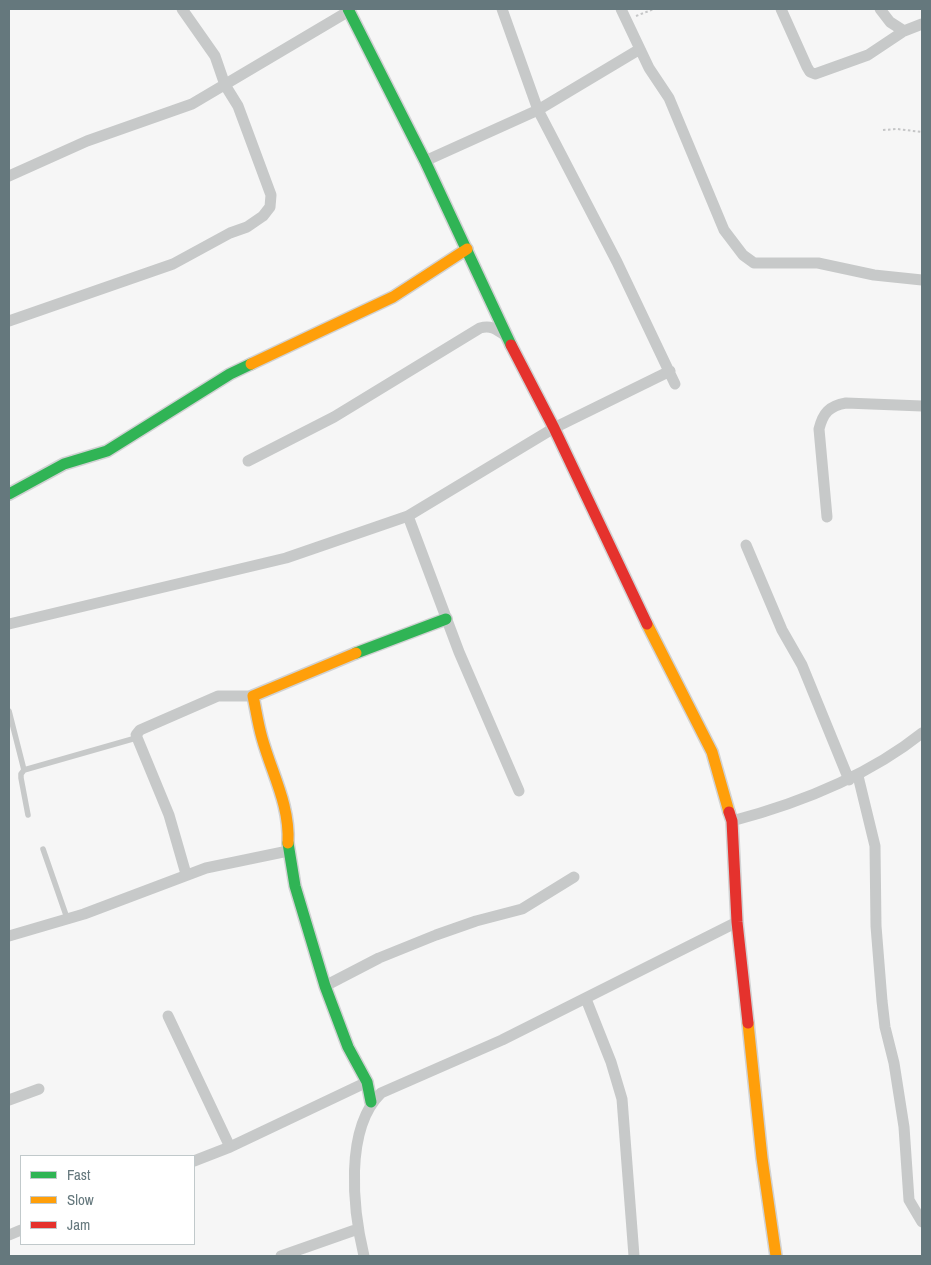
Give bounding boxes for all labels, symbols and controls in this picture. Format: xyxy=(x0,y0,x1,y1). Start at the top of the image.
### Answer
legend xyxy=(20,1155,195,1245)
text: Fast xyxy=(67,1164,90,1185)
text: Slow xyxy=(67,1189,94,1210)
text: Jam xyxy=(67,1214,90,1235)

